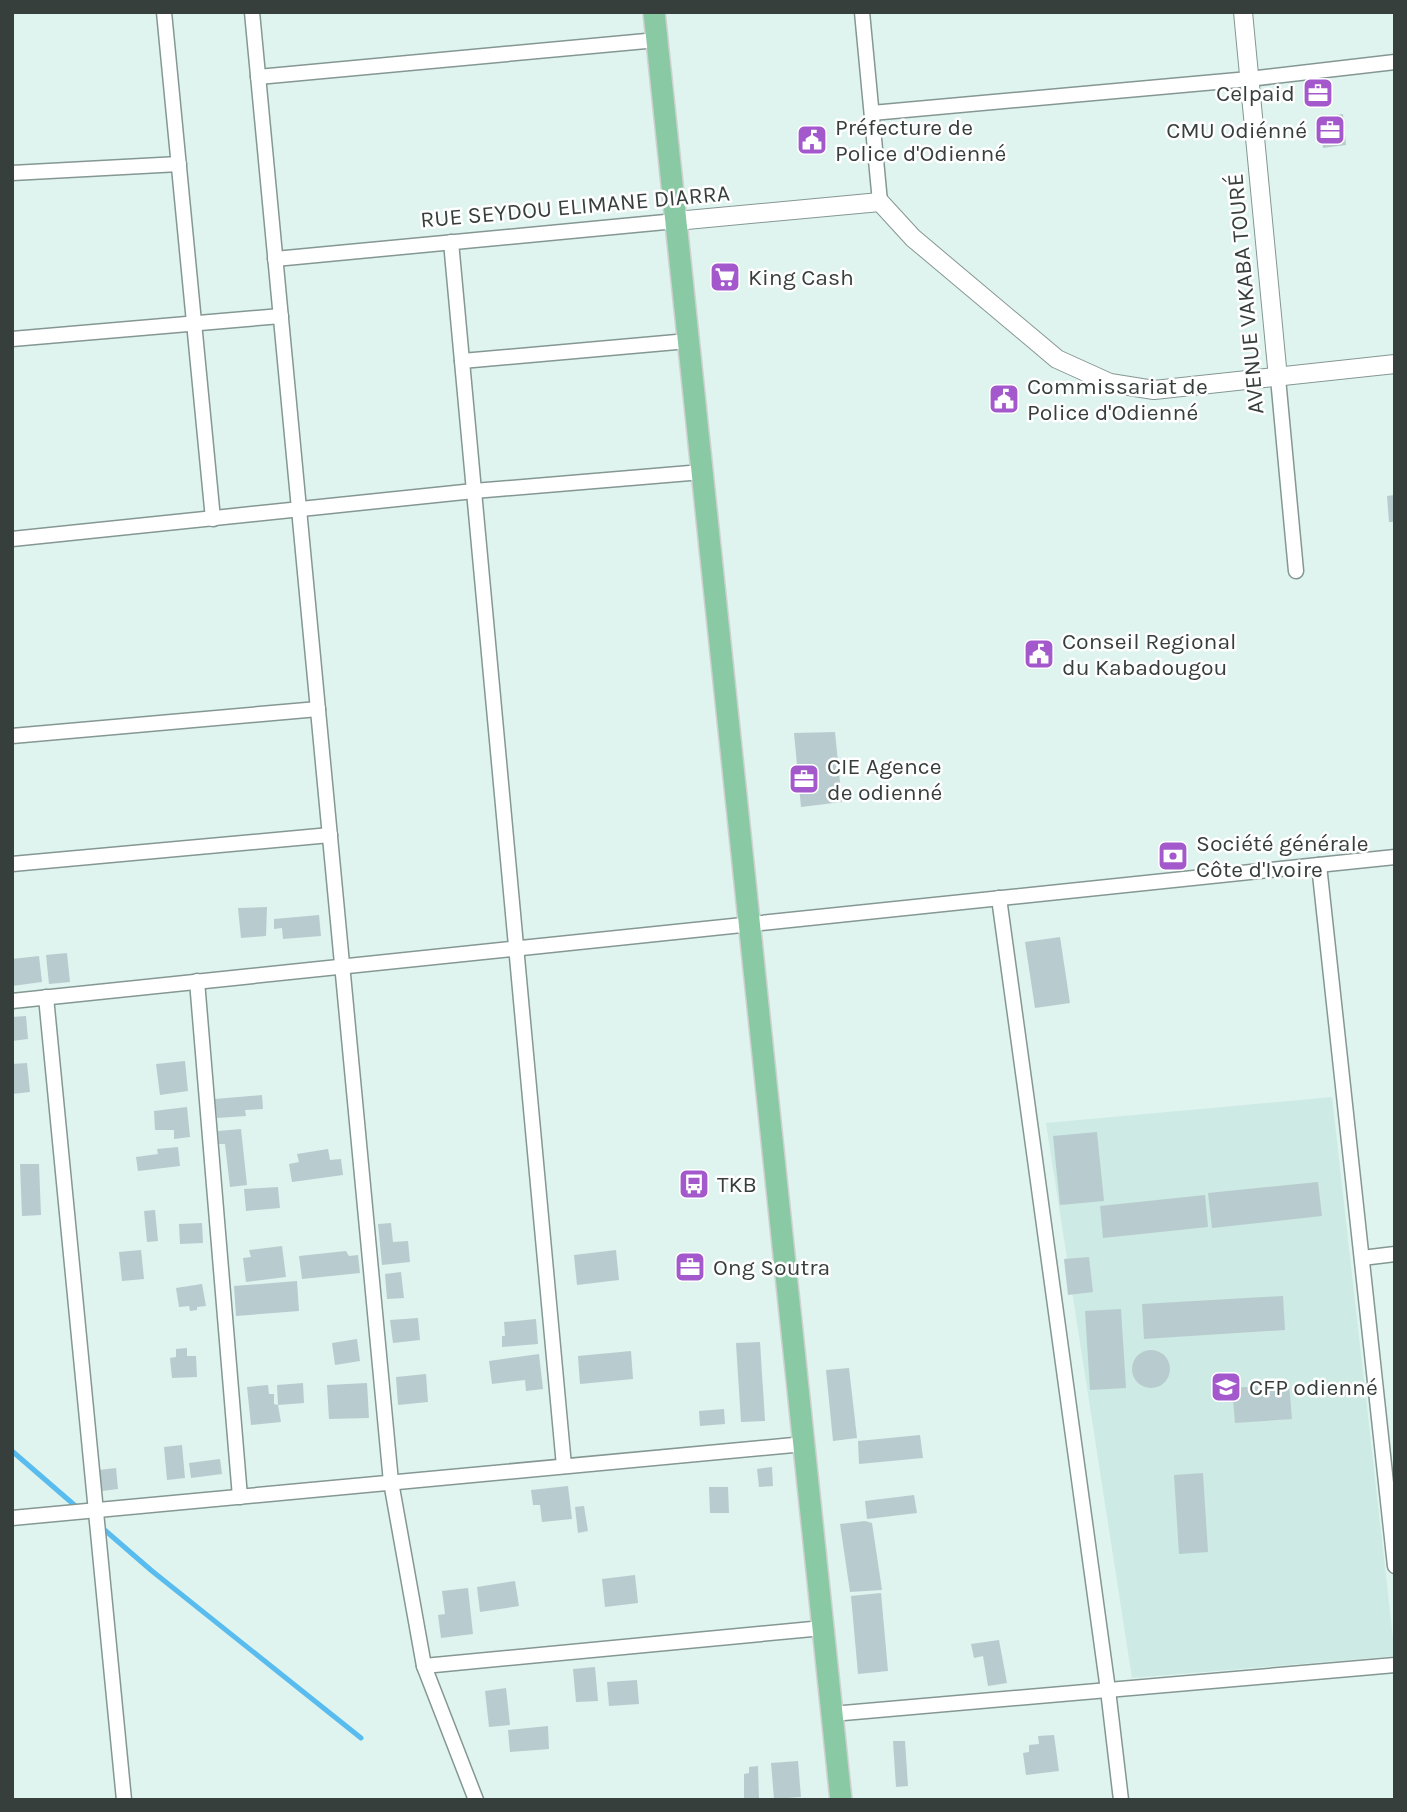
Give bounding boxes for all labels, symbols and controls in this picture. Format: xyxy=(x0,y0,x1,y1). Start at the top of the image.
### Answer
office icon: Celpaid xyxy=(1301,76,1335,110)
place label: Celpaid xyxy=(1216,80,1295,107)
office icon: CMU Odiénné xyxy=(1313,113,1347,147)
place label: Préfecture de Police d'Odienné xyxy=(835,114,1006,167)
place label: CMU Odiénné xyxy=(1166,117,1307,144)
public building icon: Préfecture de Police d'Odienné xyxy=(795,123,829,157)
street label: AVENUE VAKABA TOURÉ xyxy=(1222,172,1269,415)
street label: RUE SEYDOU ELIMANE DIARRA xyxy=(419,180,731,233)
supermarket icon: King Cash xyxy=(708,260,742,294)
place label: King Cash xyxy=(748,264,854,291)
place label: Commissariat de Police d'Odienné xyxy=(1027,373,1208,426)
public building icon: Commissariat de Police d'Odienné xyxy=(987,382,1021,416)
place label: Conseil Regional du Kabadougou xyxy=(1062,628,1237,681)
public building icon: Conseil Regional du Kabadougou xyxy=(1022,637,1056,671)
place label: CIE Agence de odienné xyxy=(827,753,942,806)
office icon: CIE Agence de odienné xyxy=(787,762,821,796)
place label: Société générale Côte d'Ivoire xyxy=(1196,830,1369,883)
bank icon: Société générale Côte d'Ivoire xyxy=(1156,839,1190,873)
bus stop icon: TKB xyxy=(677,1167,711,1201)
place label: TKB xyxy=(717,1171,757,1198)
office icon: Ong Soutra xyxy=(673,1250,707,1284)
place label: Ong Soutra xyxy=(713,1254,830,1281)
school or university icon: CFP odienné xyxy=(1209,1370,1243,1404)
place label: CFP odienné xyxy=(1249,1374,1378,1401)

